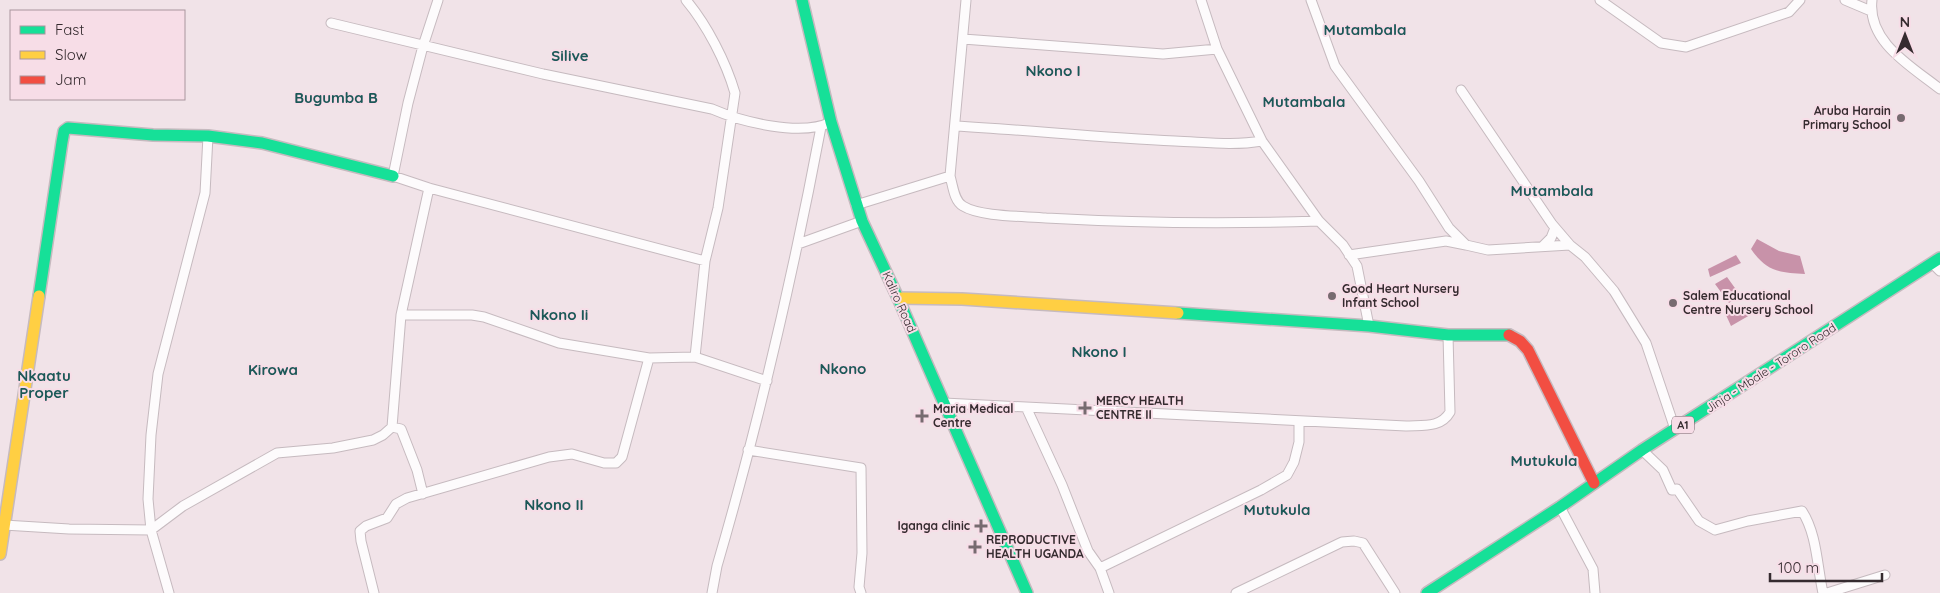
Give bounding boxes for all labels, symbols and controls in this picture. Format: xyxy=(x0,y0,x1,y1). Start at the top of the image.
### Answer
legend xyxy=(10,10,185,100)
north arrow xyxy=(1880,10,1930,60)
text: N xyxy=(1900,13,1910,31)
text: Fast xyxy=(55,20,84,39)
district label: Mutambala xyxy=(1324,20,1406,39)
text: Slow xyxy=(55,45,87,64)
district label: Silive xyxy=(551,46,589,65)
district label: Nkono I xyxy=(1025,61,1081,80)
text: Jam xyxy=(55,70,86,89)
district label: Bugumba B xyxy=(294,88,378,107)
district label: Mutambala xyxy=(1263,92,1345,111)
place label: Aruba Harain Primary School xyxy=(1803,103,1891,132)
marker: Aruba Harain Primary School xyxy=(1895,112,1907,124)
district label: Mutambala xyxy=(1511,181,1593,200)
street label: Kaliro Road xyxy=(879,269,920,335)
place label: Good Heart Nursery Infant School xyxy=(1342,281,1459,310)
place label: Salem Educational Centre Nursery School xyxy=(1683,288,1813,317)
marker: Good Heart Nursery Infant School xyxy=(1326,290,1338,302)
marker: Salem Educational Centre Nursery School xyxy=(1667,297,1679,309)
district label: Nkono Ii xyxy=(530,305,588,324)
street label: Jinja - Mbale - Tororo Road xyxy=(1703,320,1839,415)
district label: Nkono I xyxy=(1071,342,1127,361)
district label: Nkono xyxy=(820,359,866,378)
district label: Kirowa xyxy=(248,360,298,379)
district label: Nkaatu Proper xyxy=(17,366,71,402)
place label: MERCY HEALTH CENTRE II xyxy=(1096,393,1184,422)
place label: Maria Medical Centre xyxy=(933,401,1014,430)
marker: MERCY HEALTH CENTRE II xyxy=(1078,401,1092,415)
marker: Maria Medical Centre xyxy=(915,409,929,423)
road number: A1 xyxy=(1672,416,1694,434)
district label: Mutukula xyxy=(1511,451,1577,470)
district label: Nkono II xyxy=(524,495,584,514)
district label: Mutukula xyxy=(1244,500,1310,519)
place label: Iganga clinic xyxy=(897,518,970,533)
marker: Iganga clinic xyxy=(974,519,988,533)
place label: REPRODUCTIVE HEALTH UGANDA xyxy=(986,532,1084,561)
marker: REPRODUCTIVE HEALTH UGANDA xyxy=(968,540,982,554)
scale bar xyxy=(1770,550,1882,582)
text: 100 m xyxy=(1778,558,1819,577)

